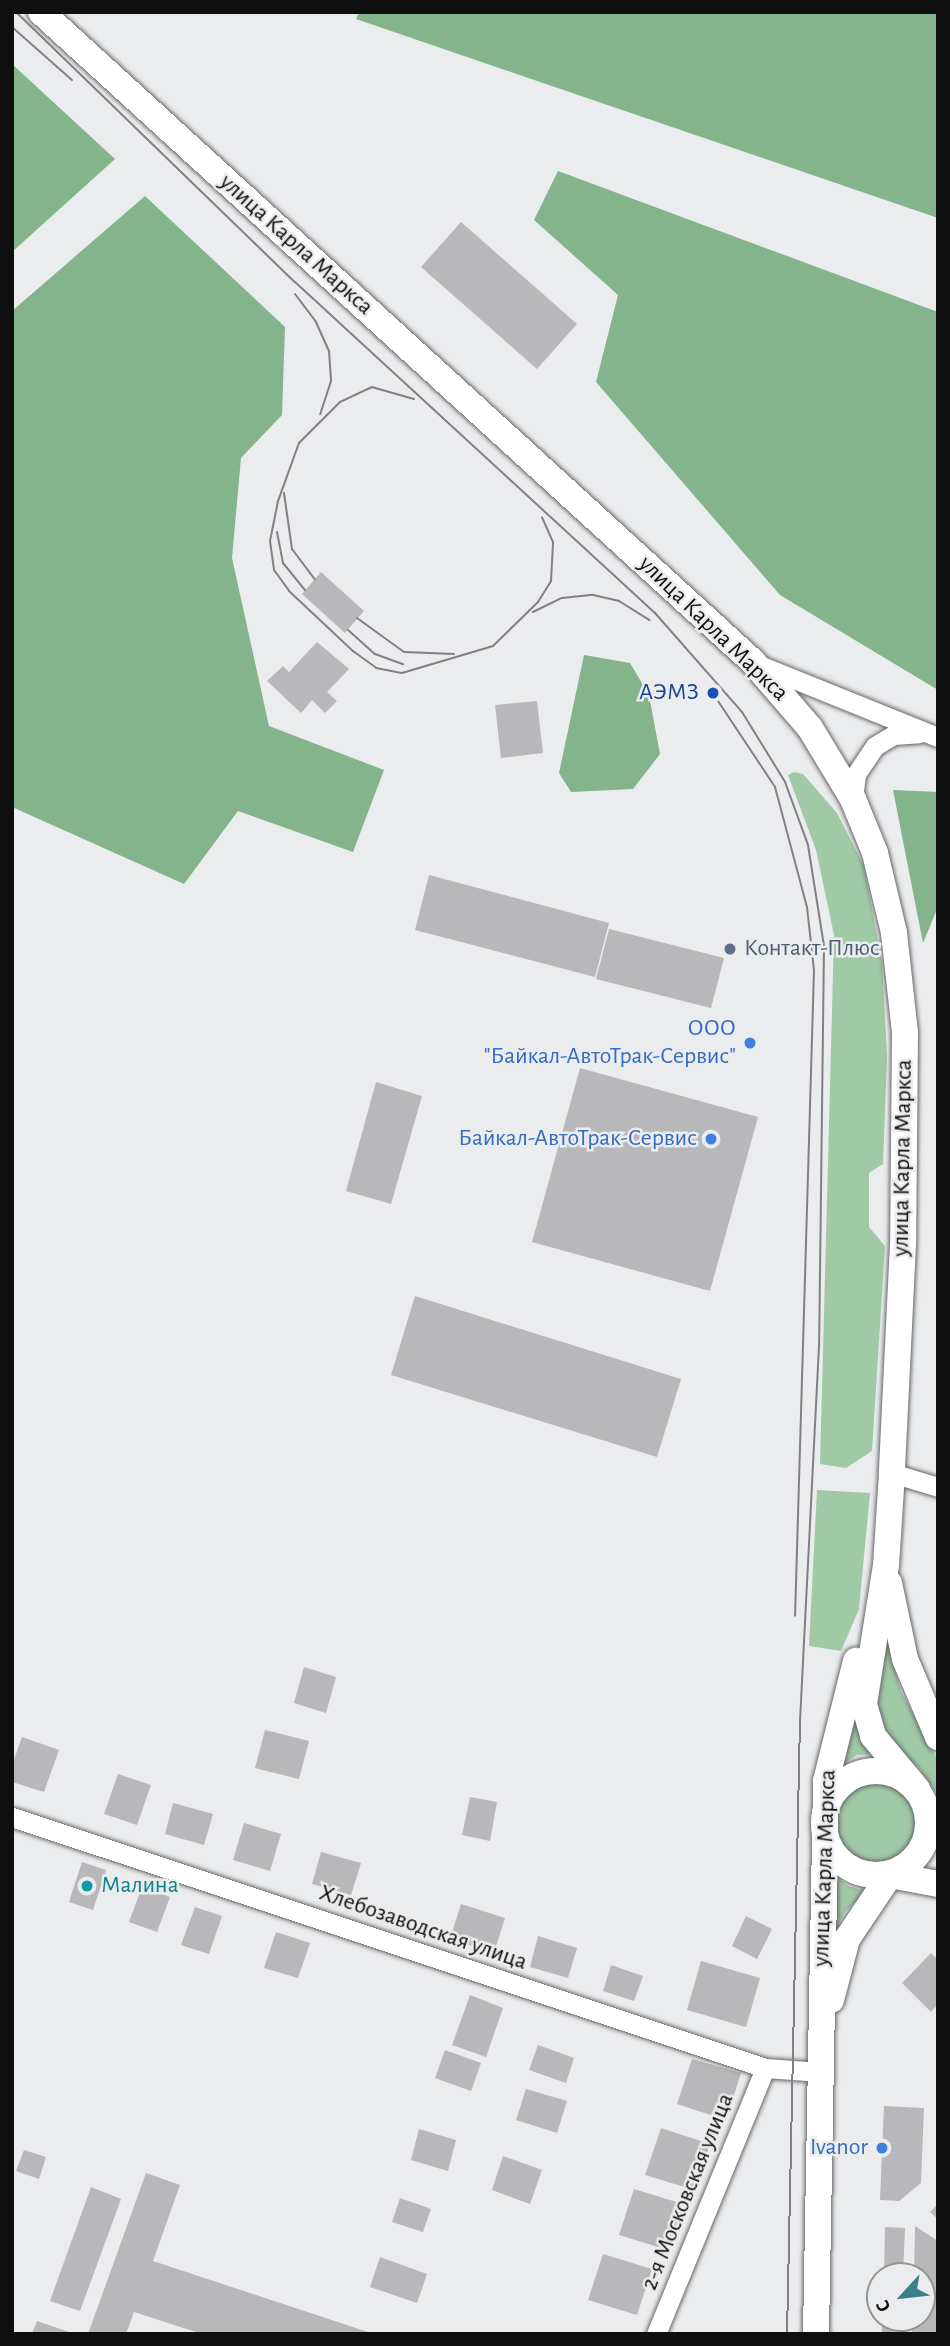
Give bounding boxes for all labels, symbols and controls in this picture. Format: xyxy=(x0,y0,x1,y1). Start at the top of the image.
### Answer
street label: улица Карла Маркса xyxy=(213,168,379,322)
street label: улица Карла Маркса xyxy=(632,550,794,708)
place label: АЭМЗ xyxy=(639,679,699,707)
marker: АЭМЗ xyxy=(705,685,721,701)
place label: Контакт-Плюс xyxy=(744,935,880,963)
marker: Контакт-Плюс xyxy=(722,941,738,957)
place label: ООО "Байкал-АвтоТрак-Сервис" xyxy=(484,1015,736,1071)
marker: ООО "Байкал-АвтоТрак-Сервис" xyxy=(742,1035,758,1051)
street label: улица Карла Маркса xyxy=(887,1059,919,1257)
place label: Байкал-АвтоТрак-Сервис xyxy=(458,1125,697,1153)
marker: Байкал-АвтоТрак-Сервис xyxy=(703,1131,719,1147)
street label: улица Карла Маркса xyxy=(807,1769,843,1967)
place label: Малина xyxy=(101,1872,179,1900)
marker: Малина xyxy=(79,1878,95,1894)
street label: Хлебозаводская улица xyxy=(315,1879,531,1977)
street label: 2-я Московская улица xyxy=(635,2089,741,2295)
place label: Ivanor xyxy=(810,2134,868,2162)
marker: Ivanor xyxy=(874,2140,890,2156)
north arrow xyxy=(866,2262,936,2332)
text: С xyxy=(873,2297,894,2315)

